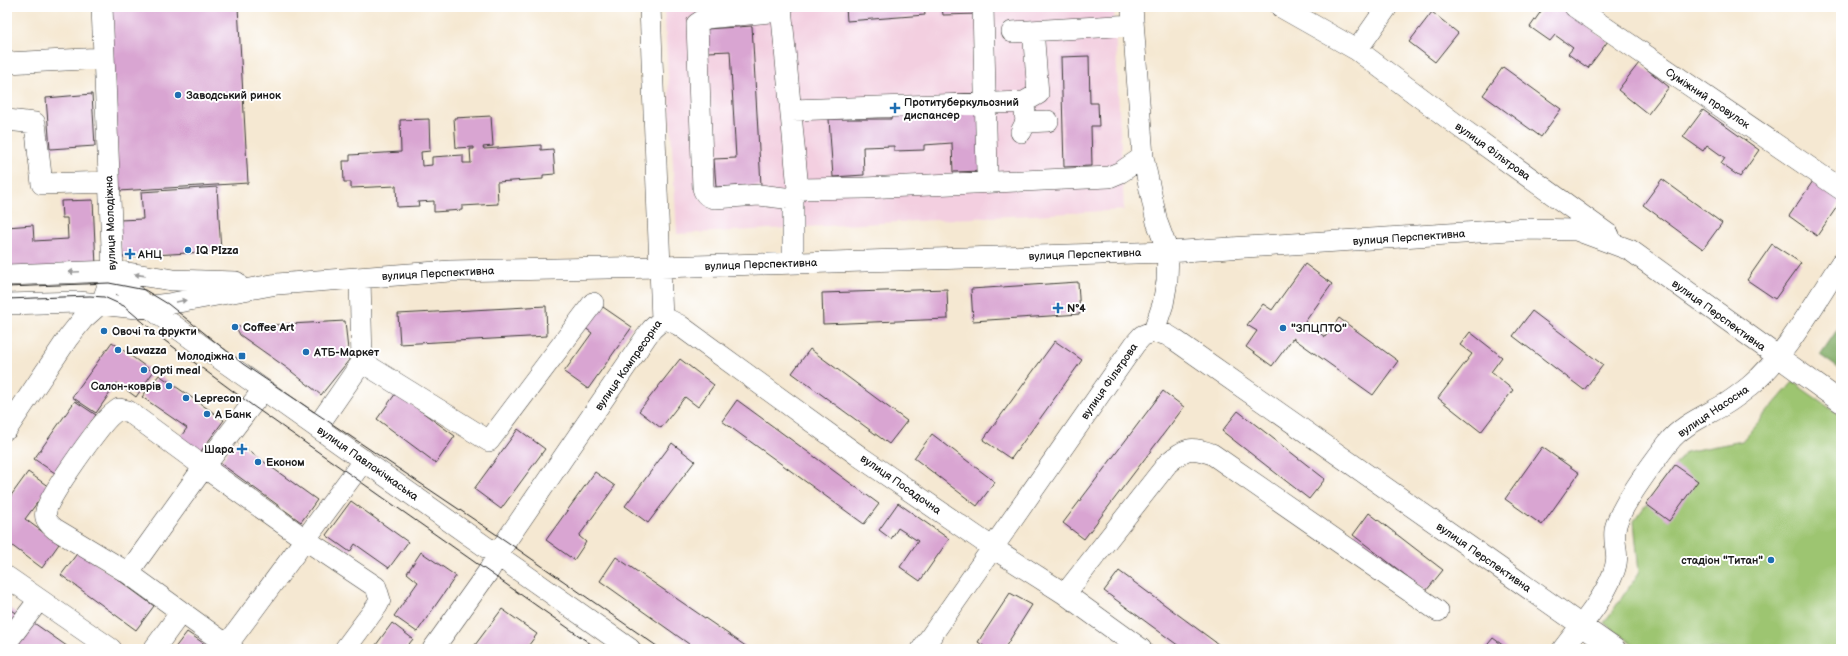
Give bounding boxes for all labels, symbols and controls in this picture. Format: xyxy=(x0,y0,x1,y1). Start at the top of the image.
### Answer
street label: Суміжний провулок xyxy=(1663,65,1752,131)
place label: Заводський ринок xyxy=(186,89,281,102)
marker: Заводський ринок xyxy=(173,90,183,100)
place label: Протитуберкульозний диспансер xyxy=(903,96,1019,122)
marker: Протитуберкульозний диспансер xyxy=(889,102,901,114)
street label: вулиця Фільтрова xyxy=(1452,120,1533,183)
street label: вулиця Молодіжна xyxy=(102,175,119,271)
street label: вулиця Перспективна xyxy=(1352,227,1466,248)
place label: IQ PIzza xyxy=(196,244,239,257)
marker: IQ PIzza xyxy=(183,245,193,255)
street label: вулиця Перспективна xyxy=(1028,246,1142,263)
place label: АНЦ xyxy=(137,248,162,261)
marker: АНЦ xyxy=(125,249,135,259)
street label: вулиця Перспективна xyxy=(704,256,818,273)
street label: вулиця Перспективна xyxy=(381,264,495,283)
one-way arrow xyxy=(68,269,80,276)
one-way arrow xyxy=(134,272,146,278)
street label: вулиця Перспективна xyxy=(1669,277,1769,354)
one-way arrow xyxy=(175,298,187,304)
marker: N°4 xyxy=(1052,302,1064,314)
place label: N°4 xyxy=(1067,302,1086,315)
street label: вулиця Компресорна xyxy=(592,317,665,413)
place label: Coffee Art xyxy=(243,321,294,334)
marker: Coffee Art xyxy=(230,322,240,332)
place label: "ЗПЦПТО" xyxy=(1291,322,1347,335)
marker: "ЗПЦПТО" xyxy=(1278,323,1288,333)
place label: Овочі та фрукти xyxy=(112,325,197,338)
marker: Овочі та фрукти xyxy=(99,326,109,336)
street label: вулиця Фільтрова xyxy=(1078,340,1141,422)
place label: Lavazza xyxy=(126,344,167,357)
marker: Lavazza xyxy=(113,345,123,355)
place label: АТБ-Маркет xyxy=(313,346,380,359)
marker: АТБ-Маркет xyxy=(301,347,311,357)
place label: Молодіжна xyxy=(177,350,235,363)
marker: Молодіжна xyxy=(237,351,247,361)
place label: Opti meal xyxy=(152,364,201,377)
marker: Opti meal xyxy=(139,365,149,375)
place label: Салон-коврів xyxy=(91,380,161,393)
marker: Салон-коврів xyxy=(164,381,174,391)
street label: вулиця Насосна xyxy=(1675,383,1752,440)
place label: Leprecon xyxy=(194,392,242,405)
marker: Leprecon xyxy=(181,393,191,403)
place label: А Банк xyxy=(214,408,251,421)
marker: А Банк xyxy=(202,409,212,419)
street label: вулиця Павлокічкаська xyxy=(315,423,421,504)
place label: Шара xyxy=(204,443,235,456)
marker: Шара xyxy=(237,444,247,454)
street label: вулиця Посадочна xyxy=(858,452,944,517)
place label: Економ xyxy=(266,456,305,469)
marker: Економ xyxy=(253,457,263,467)
street label: вулиця Перспективна xyxy=(1434,520,1534,595)
place label: стадіон "Титан" xyxy=(1681,554,1763,567)
marker: стадіон "Титан" xyxy=(1766,555,1776,565)

